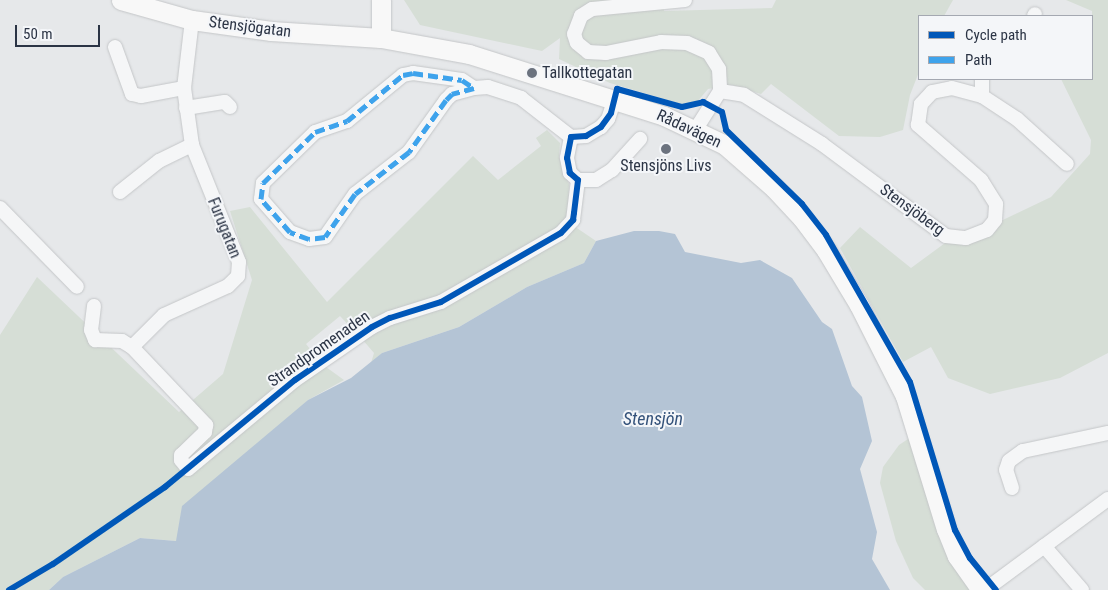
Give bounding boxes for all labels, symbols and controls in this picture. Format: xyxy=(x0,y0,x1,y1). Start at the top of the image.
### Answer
street label: Stensjögatan xyxy=(208,12,292,42)
scale bar xyxy=(18,15,102,47)
legend xyxy=(918,15,1093,80)
text: 50 m xyxy=(23,25,53,43)
text: Cycle path xyxy=(965,26,1027,44)
text: Path xyxy=(965,51,992,69)
place label: Tallkottegatan xyxy=(542,63,632,83)
marker: Tallkottegatan xyxy=(526,67,538,79)
street label: Rådavägen xyxy=(654,106,724,152)
marker: Stensjöns Livs xyxy=(660,143,672,155)
place label: Stensjöns Livs xyxy=(620,156,712,176)
street label: Stensjöberg xyxy=(876,180,948,240)
street label: Furugatan xyxy=(203,195,245,261)
street label: Strandpromenaden xyxy=(264,307,374,391)
water label: Stensjön xyxy=(623,408,683,430)

